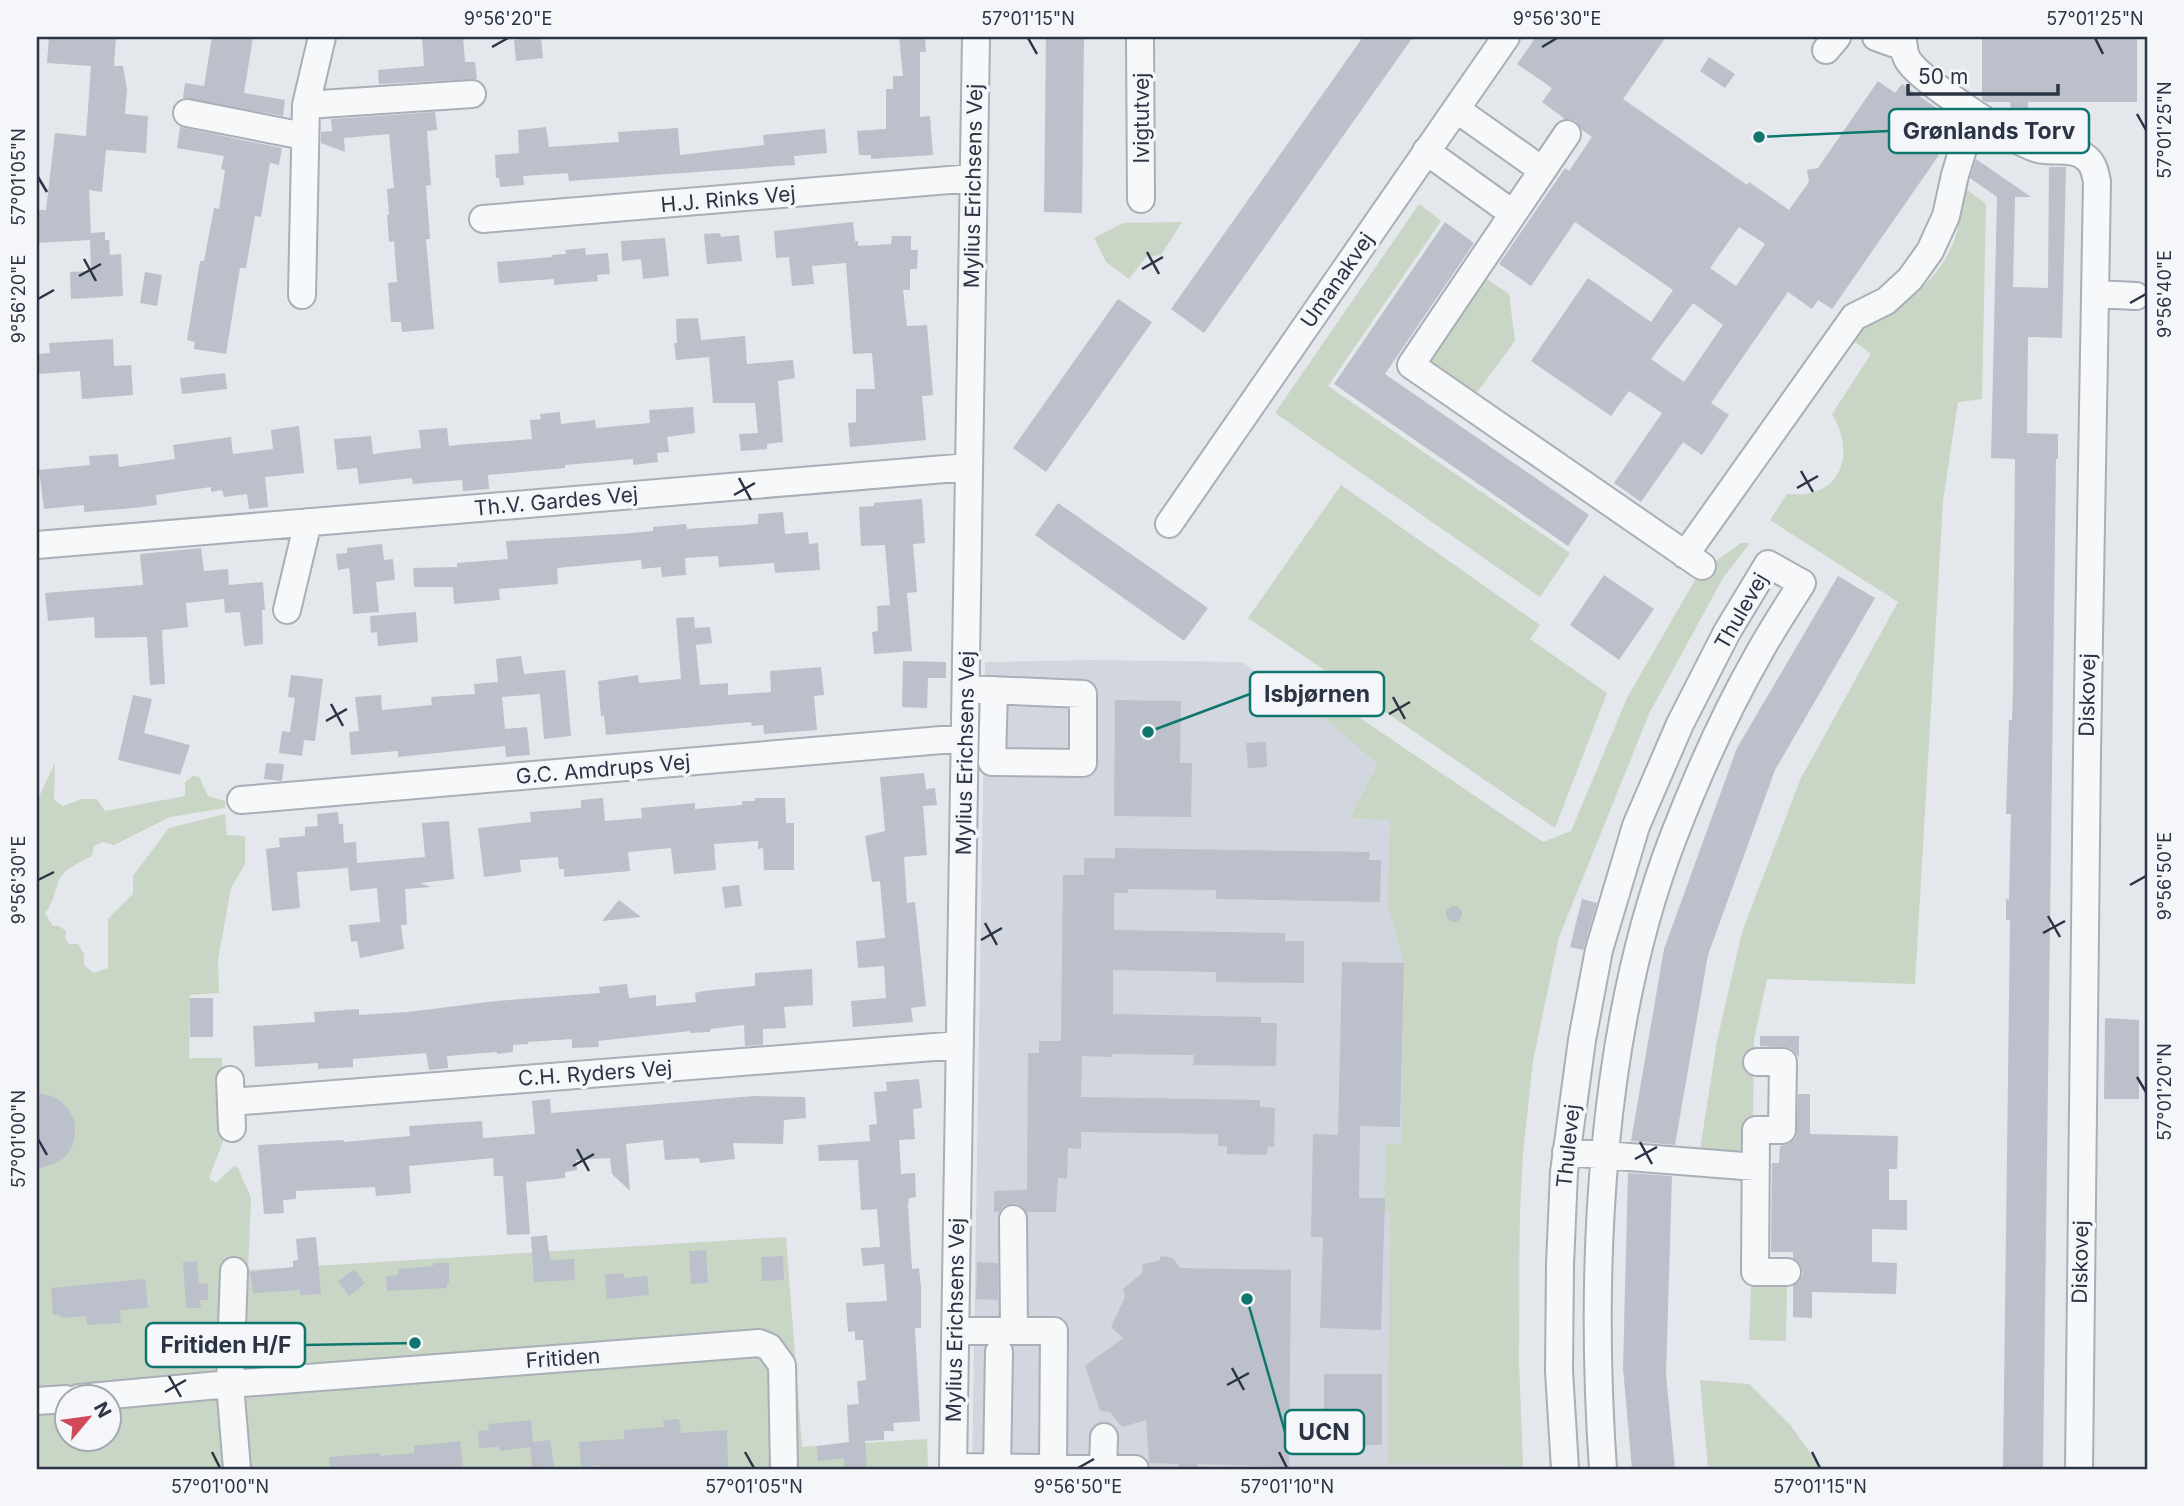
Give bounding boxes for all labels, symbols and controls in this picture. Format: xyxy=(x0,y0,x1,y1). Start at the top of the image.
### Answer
text: 9°56'20"E xyxy=(464,8,552,29)
text: 57°01'15"N xyxy=(981,8,1075,29)
text: 9°56'30"E xyxy=(1513,8,1601,29)
text: 57°01'25"N xyxy=(2046,8,2144,29)
scale bar xyxy=(1908,52,2058,96)
text: 50 m xyxy=(1918,64,1968,89)
street label: Ivigtutvej xyxy=(1129,73,1154,163)
text: 57°01'25"N xyxy=(2154,81,2175,179)
street label: Mylius Erichsens Vej xyxy=(959,84,987,288)
callout: Grønlands Torv xyxy=(1889,109,2089,153)
text: Grønlands Torv xyxy=(1903,117,2075,145)
text: 57°01'05"N xyxy=(8,128,29,226)
street label: H.J. Rinks Vej xyxy=(660,181,796,217)
street label: Umanakvej xyxy=(1295,228,1379,332)
text: 9°56'40"E xyxy=(2154,250,2175,338)
text: 9°56'20"E xyxy=(8,255,29,343)
street label: Th.V. Gardes Vej xyxy=(473,481,639,521)
street label: Thulevej xyxy=(1709,568,1773,654)
street label: Mylius Erichsens Vej xyxy=(951,651,979,855)
street label: Diskovej xyxy=(2074,653,2100,737)
callout: Isbjørnen xyxy=(1250,672,1384,716)
text: Isbjørnen xyxy=(1264,680,1370,708)
street label: G.C. Amdrups Vej xyxy=(515,749,691,789)
text: 9°56'50"E xyxy=(2154,832,2175,920)
text: 9°56'30"E xyxy=(8,836,29,924)
text: 57°01'20"N xyxy=(2154,1043,2175,1141)
street label: C.H. Ryders Vej xyxy=(517,1055,673,1091)
text: 57°01'00"N xyxy=(8,1090,29,1188)
street label: Thulevej xyxy=(1551,1103,1585,1189)
street label: Mylius Erichsens Vej xyxy=(941,1218,969,1422)
street label: Diskovej xyxy=(2067,1220,2093,1304)
callout: Fritiden H/F xyxy=(146,1323,305,1367)
text: Fritiden H/F xyxy=(160,1331,292,1359)
street label: Fritiden xyxy=(525,1343,601,1373)
north arrow xyxy=(52,1384,122,1454)
text: N xyxy=(89,1398,116,1422)
callout: UCN xyxy=(1285,1410,1364,1454)
text: UCN xyxy=(1298,1418,1350,1446)
text: 57°01'00"N xyxy=(171,1476,269,1497)
text: 57°01'05"N xyxy=(705,1476,803,1497)
text: 9°56'50"E xyxy=(1034,1476,1122,1497)
text: 57°01'10"N xyxy=(1240,1476,1334,1497)
text: 57°01'15"N xyxy=(1773,1476,1867,1497)

